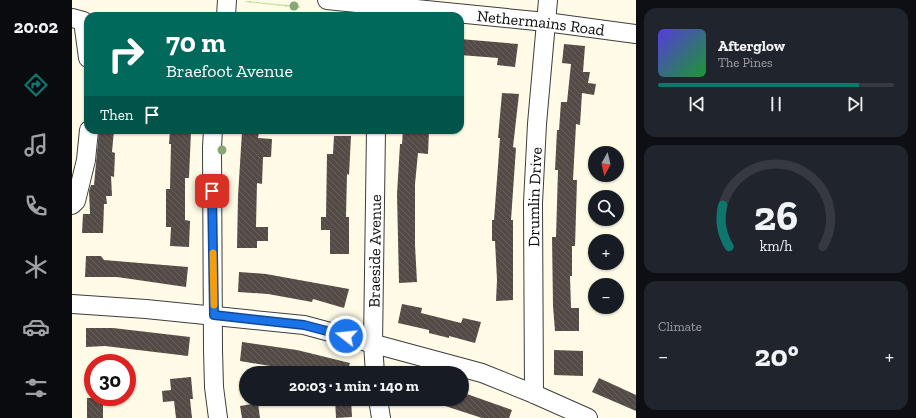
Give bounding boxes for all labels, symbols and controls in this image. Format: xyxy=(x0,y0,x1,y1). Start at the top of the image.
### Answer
street label: Nethermains Road xyxy=(476,6,606,40)
text: 20:02 xyxy=(14,16,58,38)
text: 70 m xyxy=(166,26,226,59)
icon: right xyxy=(100,28,152,80)
text: Afterglow xyxy=(718,37,785,55)
text: The Pines xyxy=(718,55,773,70)
text: Braefoot Avenue xyxy=(166,60,293,82)
icon: directions xyxy=(22,71,50,99)
icon: previous xyxy=(686,93,708,115)
icon: pause xyxy=(765,93,787,115)
icon: next xyxy=(844,93,866,115)
icon: arrive xyxy=(141,104,163,126)
text: Then xyxy=(100,106,133,124)
icon: music xyxy=(22,131,50,159)
north arrow xyxy=(588,146,624,182)
map controls xyxy=(588,146,624,314)
street label: Drumlin Drive xyxy=(524,147,546,247)
pin xyxy=(195,174,229,208)
icon: arrive xyxy=(201,180,223,202)
button: search xyxy=(588,190,624,226)
text: 26 xyxy=(754,191,798,241)
icon: phone xyxy=(22,192,50,220)
street label: Braeside Avenue xyxy=(365,194,385,308)
button: + xyxy=(588,234,624,270)
text: km/h xyxy=(760,238,792,255)
icon: climate xyxy=(22,253,50,281)
button: − xyxy=(588,278,624,314)
icon: car xyxy=(22,313,50,341)
position arrow xyxy=(325,315,367,357)
text: Climate xyxy=(658,319,702,334)
text: 20° xyxy=(754,338,799,374)
text: − xyxy=(658,343,668,370)
text: + xyxy=(885,343,894,370)
speed limit sign: 30 xyxy=(84,354,136,406)
icon: filters xyxy=(22,374,50,402)
text: 20:03 · 1 min · 140 m xyxy=(289,377,419,395)

